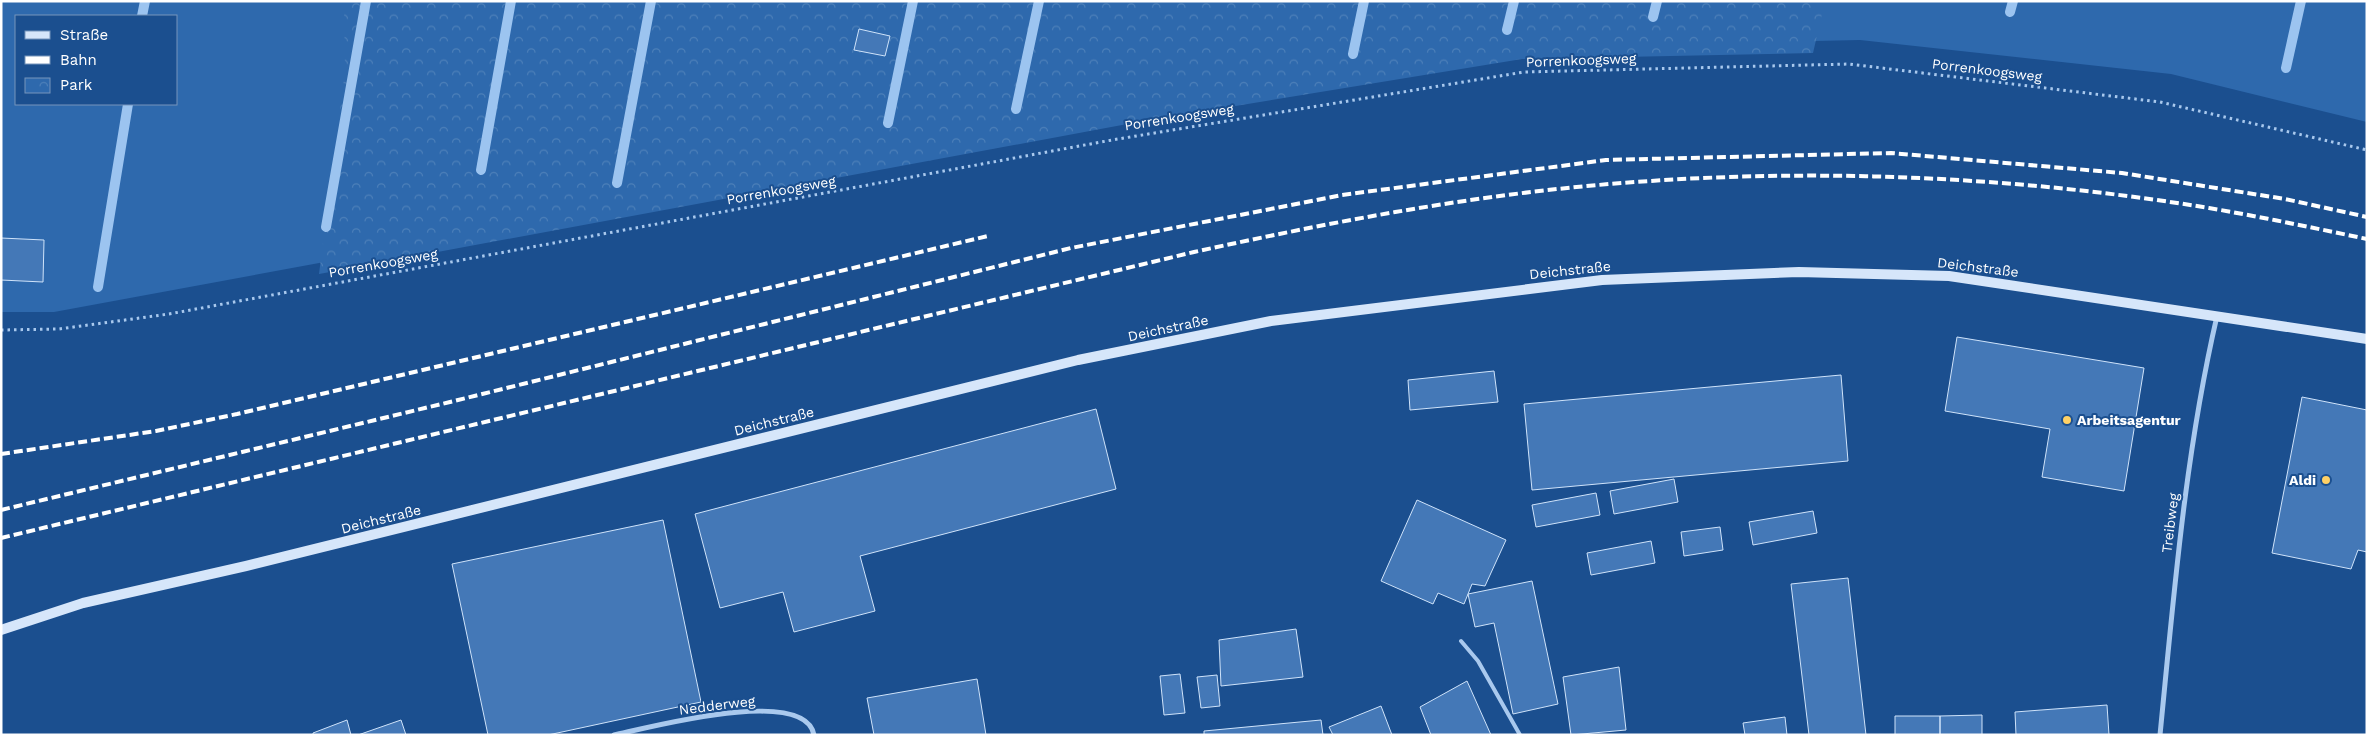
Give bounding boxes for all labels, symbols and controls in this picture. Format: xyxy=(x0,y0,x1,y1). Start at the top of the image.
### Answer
legend xyxy=(15,15,178,105)
text: Straße xyxy=(60,26,108,44)
street label: Porrenkoogsweg xyxy=(1525,50,1637,70)
text: Bahn xyxy=(60,51,97,69)
street label: Porrenkoogsweg xyxy=(1931,55,2043,85)
text: Park xyxy=(60,76,93,94)
street label: Porrenkoogsweg xyxy=(1123,100,1235,134)
street label: Porrenkoogsweg xyxy=(725,172,837,207)
street label: Porrenkoogsweg xyxy=(327,245,439,280)
street label: Deichstraße xyxy=(1936,254,2020,280)
street label: Deichstraße xyxy=(1528,258,1612,282)
street label: Deichstraße xyxy=(1126,312,1210,344)
street label: Deichstraße xyxy=(732,403,816,439)
place label: Arbeitsagentur xyxy=(2077,412,2181,428)
marker: Arbeitsagentur xyxy=(2061,414,2073,426)
place label: Aldi xyxy=(2289,472,2316,488)
marker: Aldi xyxy=(2320,474,2332,486)
street label: Treibweg xyxy=(2158,492,2182,554)
street label: Deichstraße xyxy=(339,501,423,537)
street label: Nedderweg xyxy=(678,692,757,718)

